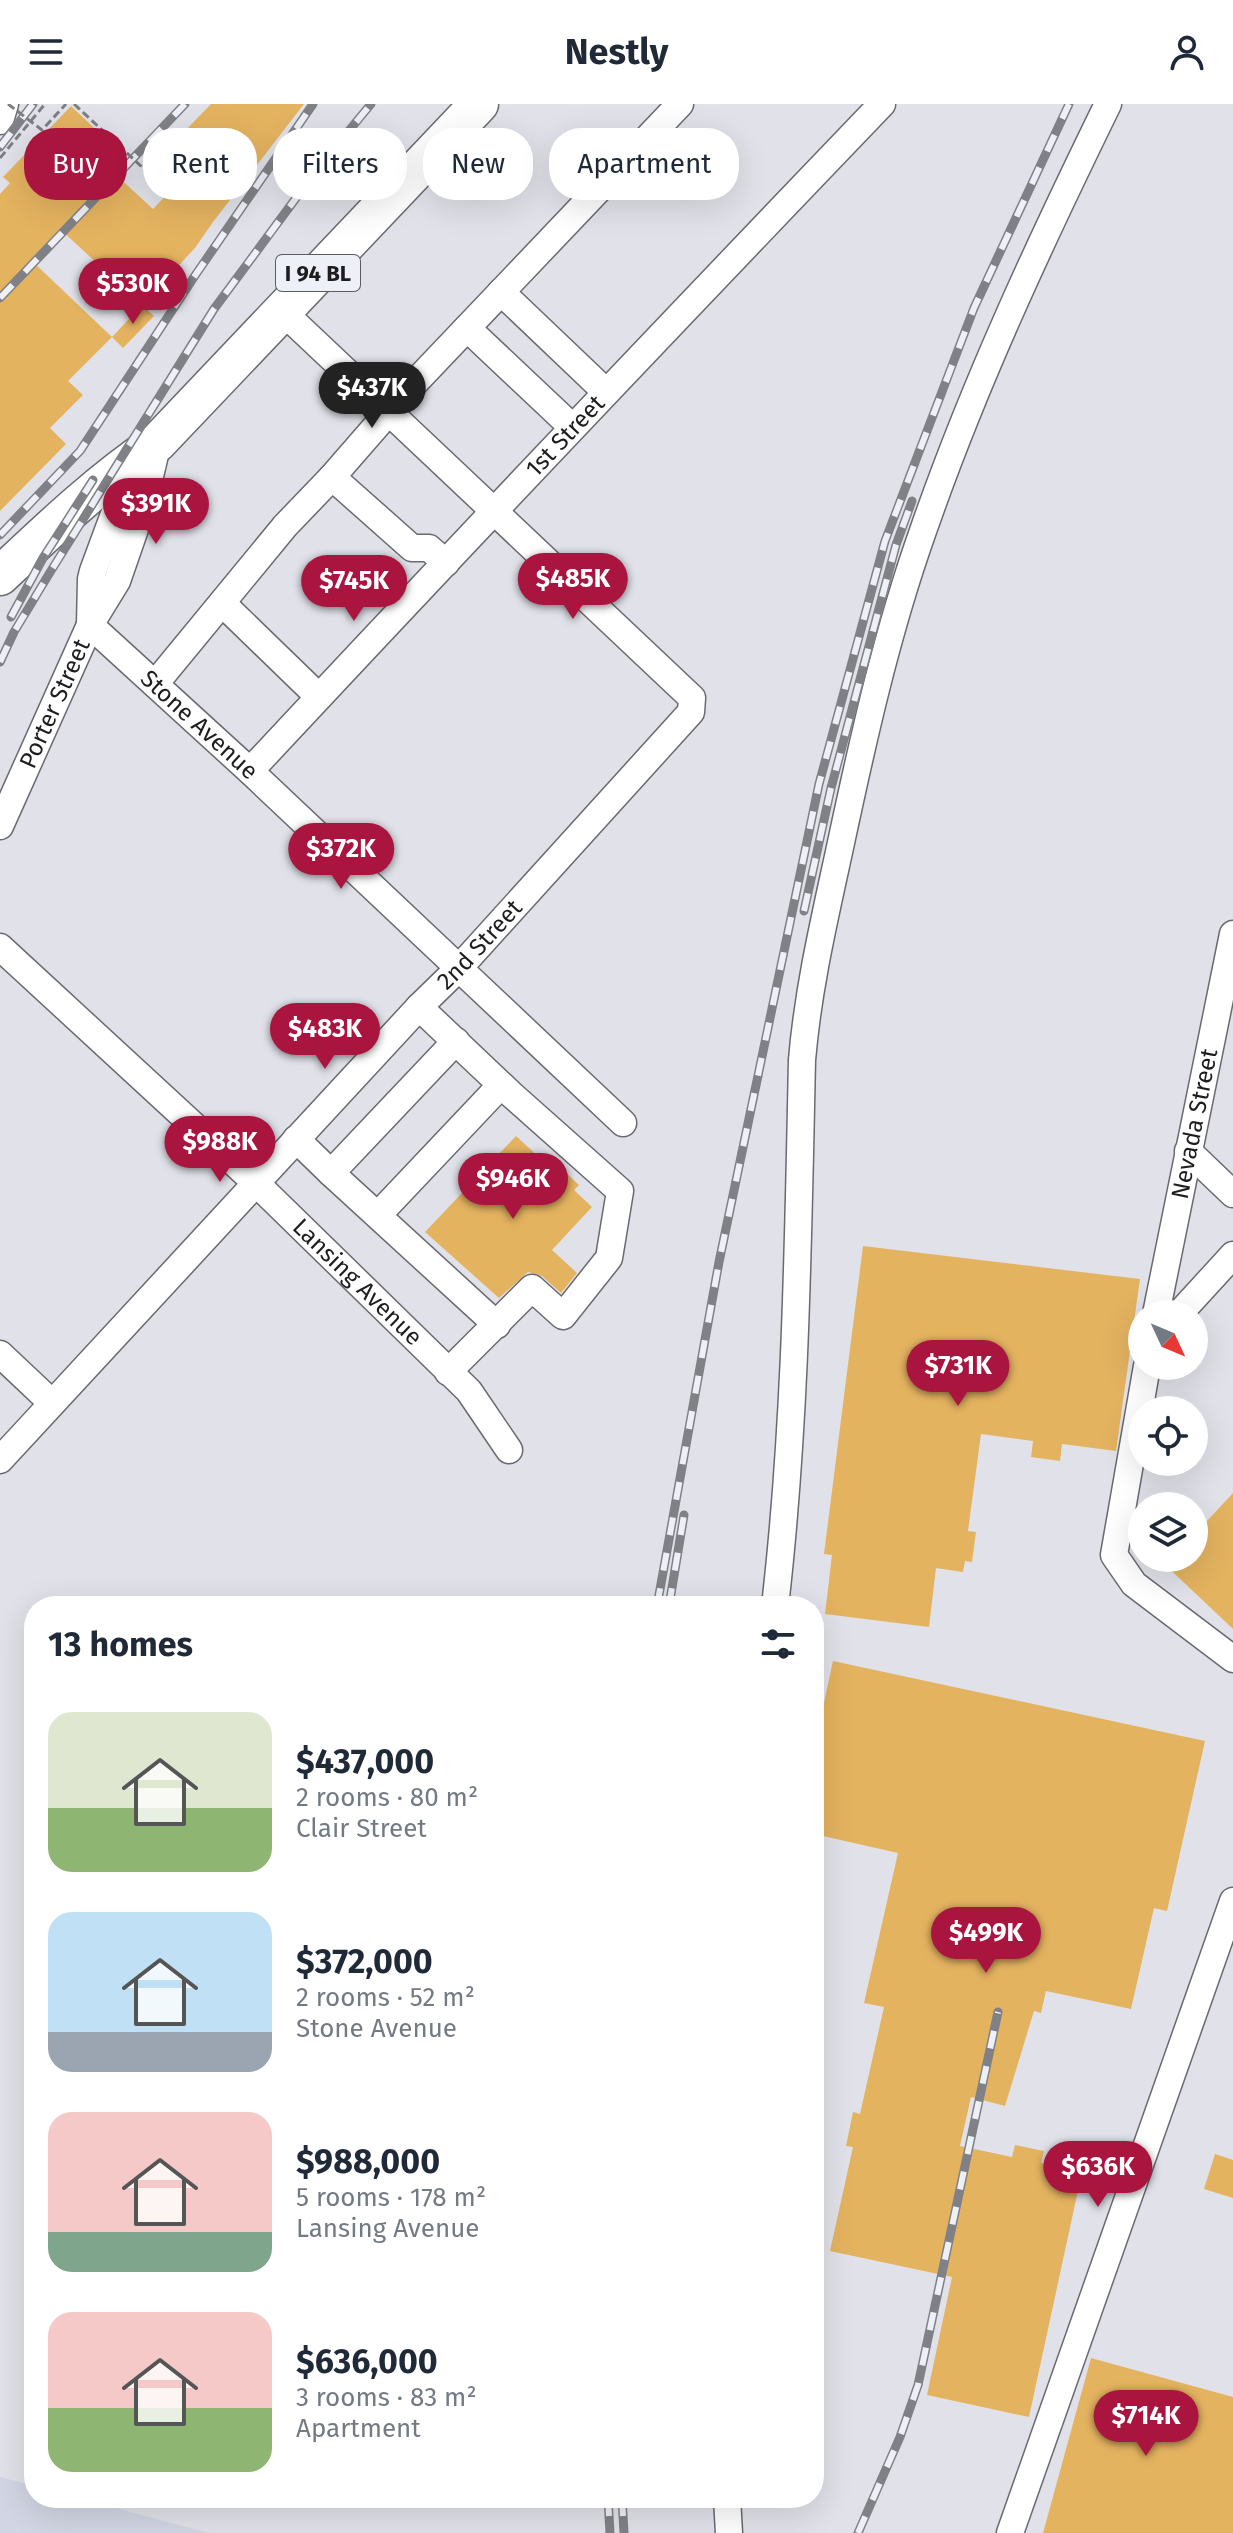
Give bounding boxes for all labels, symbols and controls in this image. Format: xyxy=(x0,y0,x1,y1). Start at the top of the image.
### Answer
icon: menu xyxy=(24,30,68,74)
text: Nestly xyxy=(565,30,668,74)
icon: person xyxy=(1165,30,1209,74)
chip: Buy xyxy=(24,128,127,200)
chip: Rent xyxy=(143,128,257,200)
chip: Filters xyxy=(273,128,407,200)
chip: New xyxy=(423,128,533,200)
chip: Apartment xyxy=(549,128,739,200)
road number: I 94 BL xyxy=(276,255,360,291)
pin: $530K xyxy=(77,258,189,326)
text: $530K xyxy=(96,268,170,299)
pin: $437K xyxy=(316,362,428,430)
text: $437K xyxy=(337,372,407,403)
street label: 1st Street xyxy=(520,389,611,483)
pin: $391K xyxy=(100,478,212,546)
text: $391K xyxy=(121,488,191,519)
pin: $485K xyxy=(517,553,629,621)
pin: $745K xyxy=(298,555,410,623)
text: $485K xyxy=(536,563,610,594)
text: $745K xyxy=(319,565,389,596)
street label: Porter Street xyxy=(14,634,96,773)
street label: Stone Avenue xyxy=(135,664,264,785)
pin: $372K xyxy=(285,823,397,891)
text: $372K xyxy=(306,833,376,864)
street label: 2nd Street xyxy=(431,894,528,995)
pin: $483K xyxy=(269,1003,381,1071)
text: $483K xyxy=(288,1013,362,1044)
street label: Nevada Street xyxy=(1166,1046,1223,1202)
pin: $988K xyxy=(164,1116,276,1184)
text: $988K xyxy=(182,1126,258,1157)
pin: $946K xyxy=(457,1153,569,1221)
text: $946K xyxy=(476,1163,550,1194)
street label: Lansing Avenue xyxy=(287,1213,428,1351)
north arrow xyxy=(1128,1300,1208,1380)
map controls xyxy=(1128,1300,1208,1572)
pin: $731K xyxy=(902,1340,1014,1408)
text: $731K xyxy=(924,1350,992,1381)
button: locate xyxy=(1128,1396,1208,1476)
button: layers xyxy=(1128,1492,1208,1572)
icon: filters xyxy=(756,1622,800,1666)
text: 13 homes xyxy=(48,1624,193,1665)
text: $437,000 xyxy=(296,1741,434,1782)
icon: home xyxy=(112,1744,208,1840)
text: 2 rooms · 80 m² xyxy=(296,1782,478,1813)
text: Clair Street xyxy=(296,1813,427,1844)
pin: $499K xyxy=(930,1907,1042,1975)
text: $499K xyxy=(949,1917,1023,1948)
text: $372,000 xyxy=(296,1941,433,1982)
icon: home xyxy=(112,1944,208,2040)
text: 2 rooms · 52 m² xyxy=(296,1982,475,2013)
text: Stone Avenue xyxy=(296,2013,457,2044)
text: $988,000 xyxy=(296,2141,440,2182)
pin: $636K xyxy=(1042,2141,1154,2209)
icon: home xyxy=(112,2144,208,2240)
text: $636K xyxy=(1061,2151,1135,2182)
text: 5 rooms · 178 m² xyxy=(296,2182,486,2213)
text: Lansing Avenue xyxy=(296,2213,479,2244)
text: $636,000 xyxy=(296,2341,438,2382)
icon: home xyxy=(112,2344,208,2440)
text: 3 rooms · 83 m² xyxy=(296,2382,477,2413)
pin: $714K xyxy=(1090,2390,1202,2458)
text: $714K xyxy=(1112,2400,1180,2431)
text: Apartment xyxy=(296,2413,421,2444)

